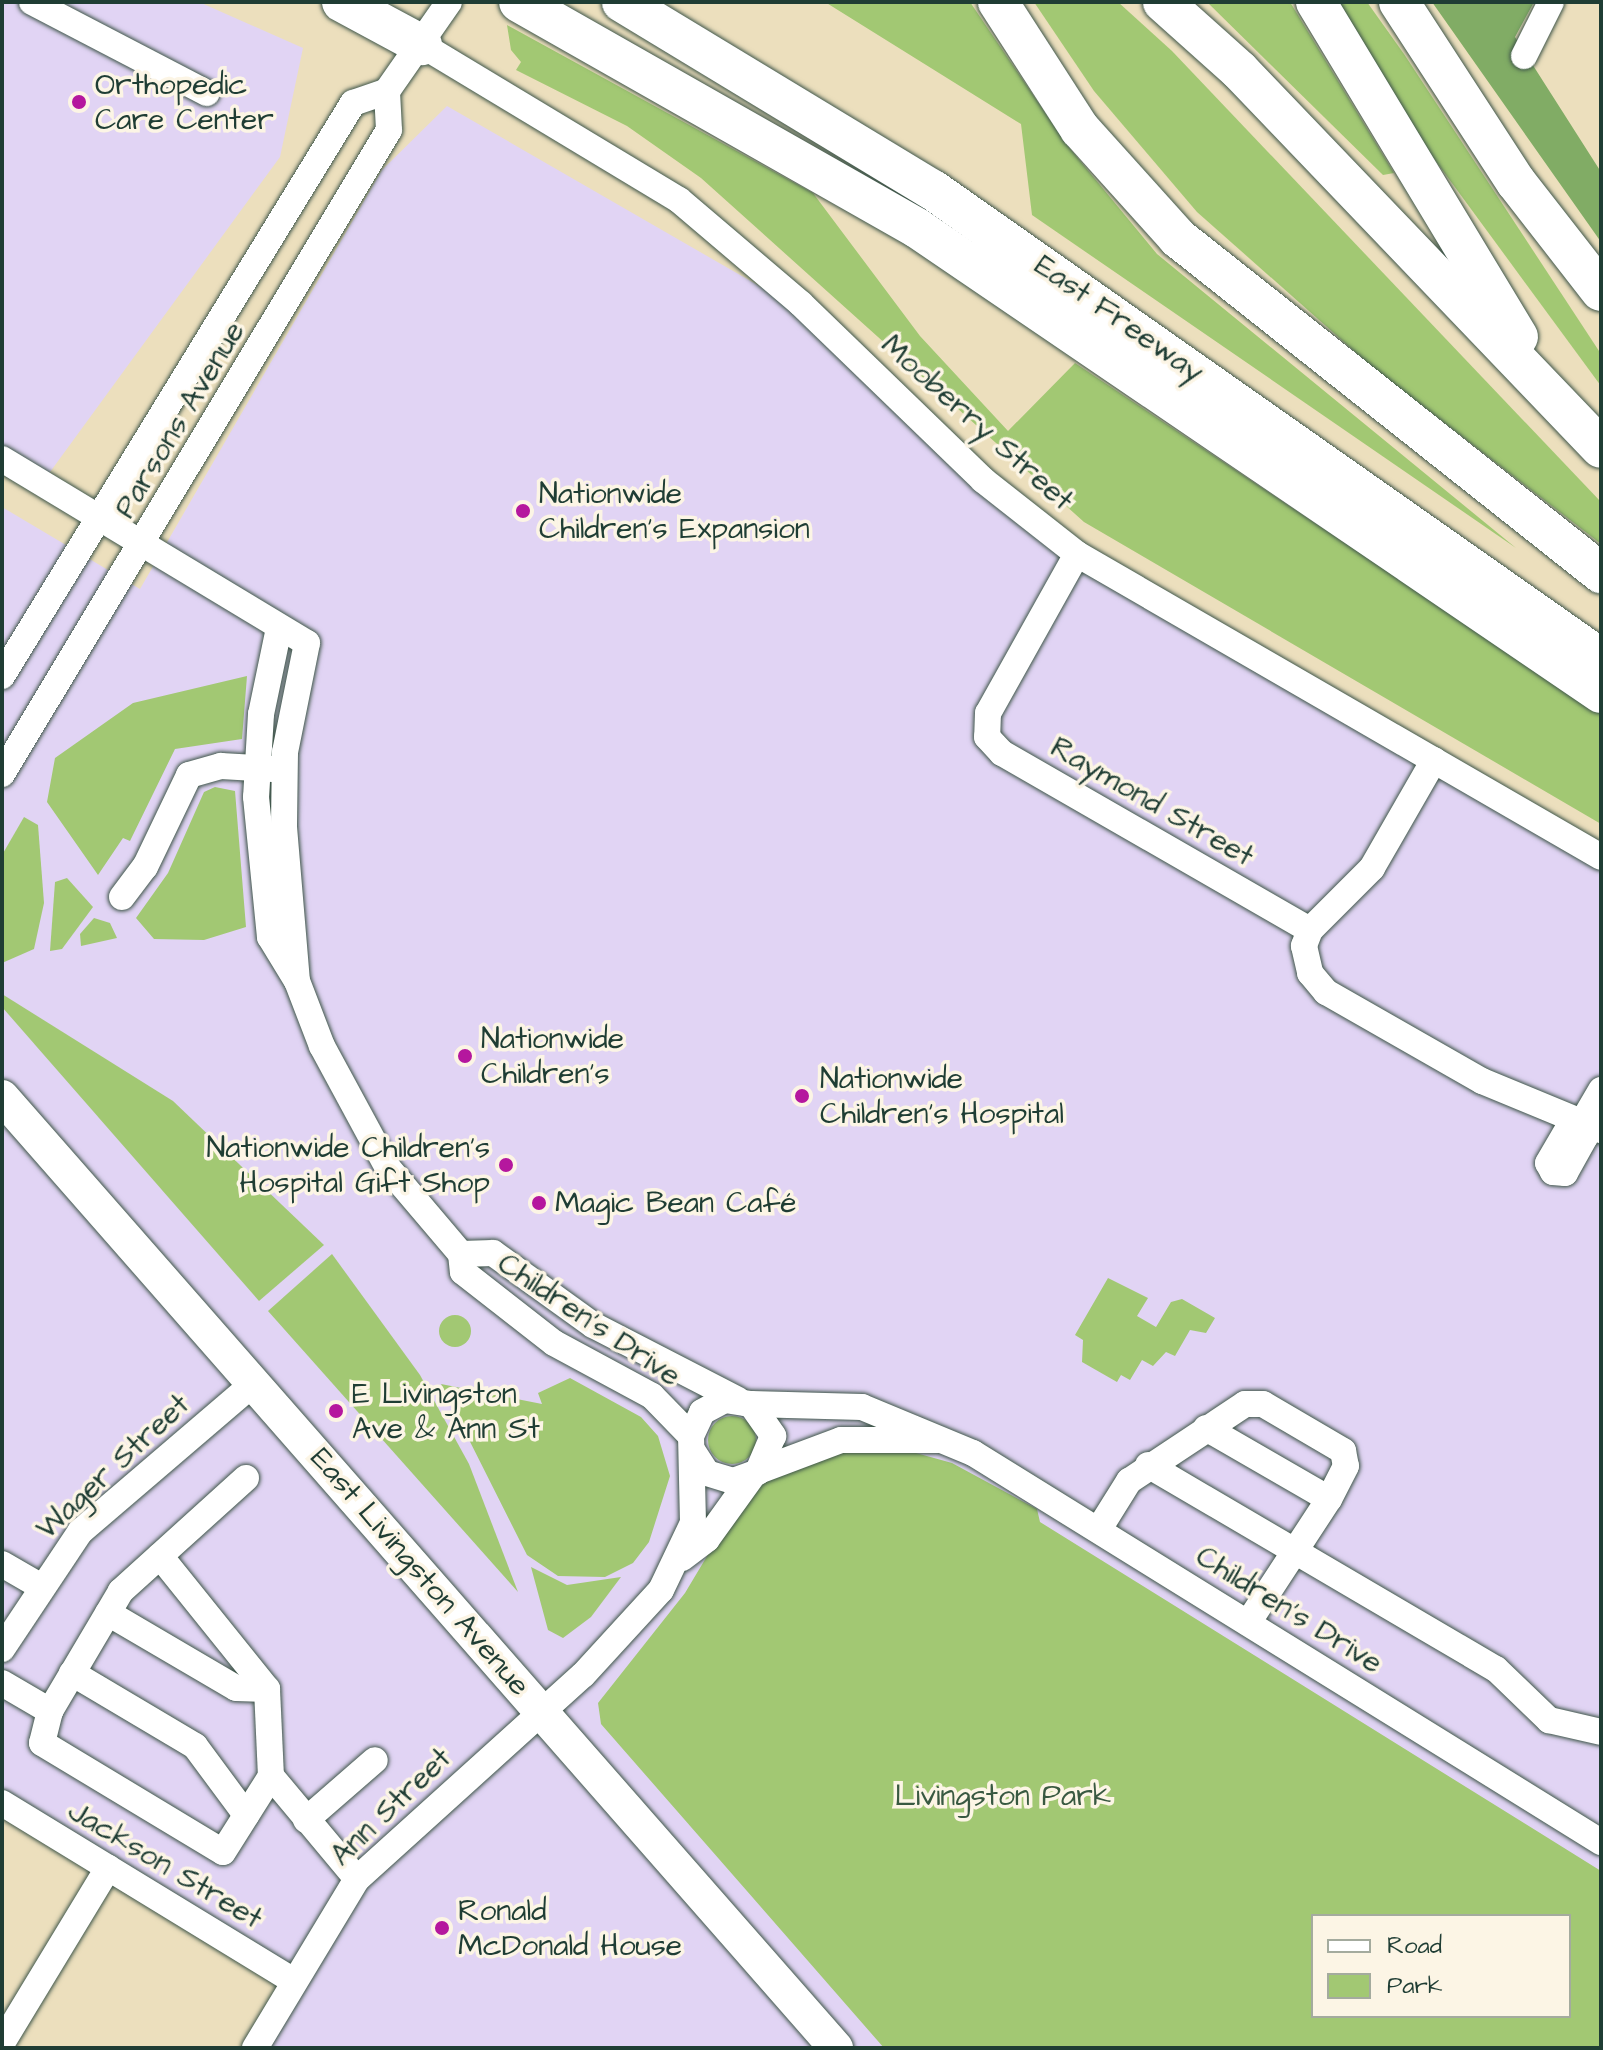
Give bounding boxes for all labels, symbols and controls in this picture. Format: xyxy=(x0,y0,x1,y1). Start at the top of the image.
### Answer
place label: Orthopedic Care Center xyxy=(95,67,274,138)
marker: Orthopedic Care Center xyxy=(70,93,88,111)
street label: East Freeway xyxy=(1028,247,1210,391)
street label: Parsons Avenue xyxy=(107,315,253,525)
street label: Mooberry Street xyxy=(874,327,1080,519)
place label: Nationwide Children's Expansion xyxy=(539,476,810,546)
marker: Nationwide Children's Expansion xyxy=(514,502,532,520)
street label: Raymond Street xyxy=(1044,729,1260,875)
place label: Nationwide Children's xyxy=(481,1021,624,1092)
marker: Nationwide Children's xyxy=(456,1047,474,1065)
place label: Nationwide Children's Hospital xyxy=(820,1061,1064,1132)
marker: Nationwide Children's Hospital xyxy=(791,1085,813,1107)
place label: Nationwide Children's Hospital Gift Shop xyxy=(207,1130,490,1200)
marker: Nationwide Children's Hospital Gift Shop xyxy=(497,1156,515,1174)
place label: Magic Bean Café xyxy=(555,1185,796,1221)
marker: Magic Bean Café xyxy=(530,1194,548,1212)
street label: Children's Drive xyxy=(491,1246,687,1394)
place label: E Livingston Ave & Ann St xyxy=(352,1376,540,1446)
street label: Wager Street xyxy=(29,1387,197,1547)
marker: E Livingston Ave & Ann St xyxy=(327,1402,345,1420)
street label: East Livingston Avenue xyxy=(303,1441,537,1703)
street label: Children's Drive xyxy=(1189,1538,1389,1682)
street label: Ann Street xyxy=(323,1741,459,1873)
park label: Livingston Park xyxy=(895,1778,1111,1814)
street label: Jackson Street xyxy=(61,1793,269,1937)
place label: Ronald McDonald House xyxy=(458,1893,682,1964)
legend xyxy=(1311,1914,1571,2018)
marker: Ronald McDonald House xyxy=(433,1919,451,1937)
text: Road xyxy=(1387,1929,1442,1963)
text: Park xyxy=(1387,1969,1443,2003)

